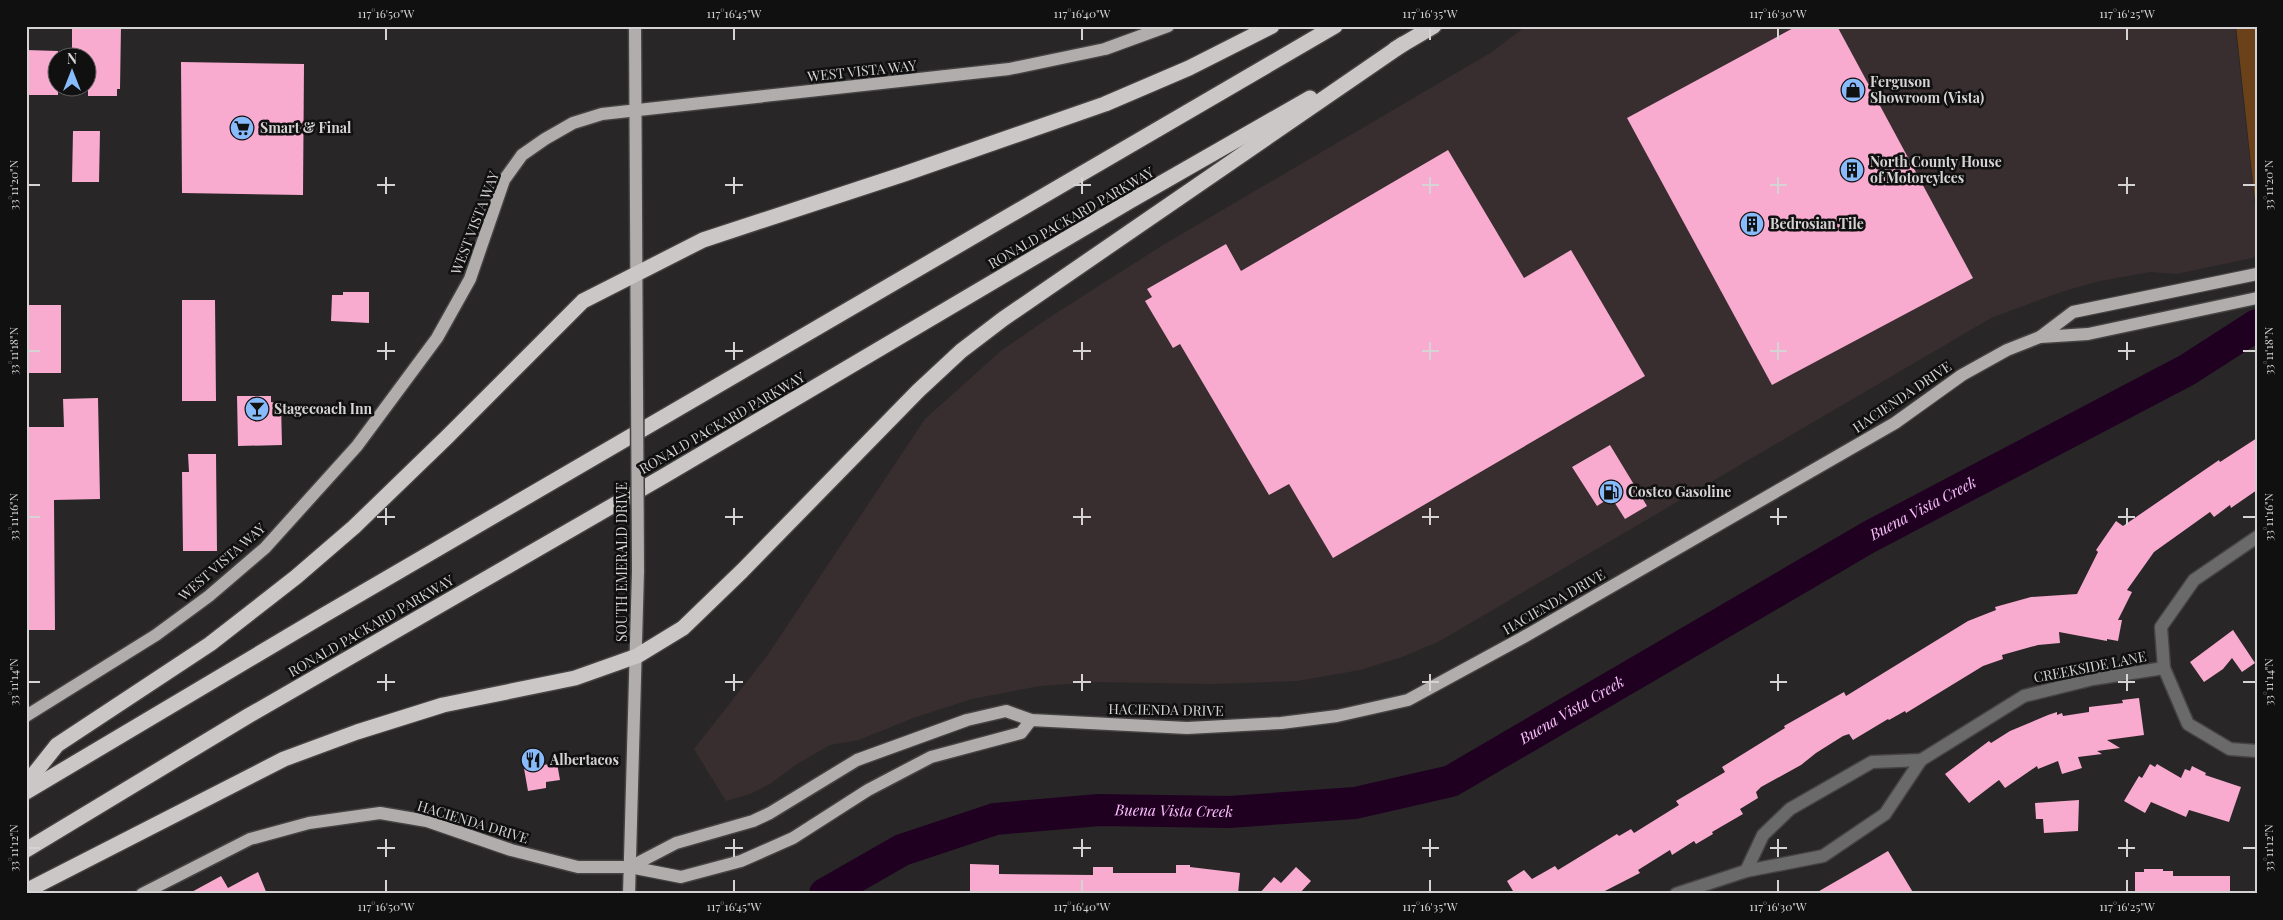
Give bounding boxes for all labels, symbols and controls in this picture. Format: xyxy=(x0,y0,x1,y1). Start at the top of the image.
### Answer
text: 117°16'50"W xyxy=(358,5,415,21)
text: 117°16'45"W xyxy=(707,5,762,21)
text: 117°16'40"W xyxy=(1054,5,1111,21)
text: 117°16'35"W xyxy=(1402,5,1458,21)
text: 117°16'30"W xyxy=(1749,5,1807,21)
text: 117°16'25"W xyxy=(2099,5,2155,21)
north arrow xyxy=(48,48,98,98)
text: N xyxy=(67,49,77,68)
street label: WEST VISTA WAY xyxy=(806,55,918,86)
place label: Ferguson Showroom (Vista) xyxy=(1870,72,1984,107)
shop icon: Ferguson Showroom (Vista) xyxy=(1840,77,1866,103)
supermarket icon: Smart & Final xyxy=(229,115,255,141)
place label: Smart & Final xyxy=(260,118,352,137)
place label: North County House of Motorcylces xyxy=(1870,152,2002,187)
building icon: North County House of Motorcylces xyxy=(1839,157,1865,183)
text: 33°11'20"N xyxy=(5,159,21,210)
text: 33°11'20"N xyxy=(2260,159,2276,210)
street label: RONALD PACKARD PARKWAY xyxy=(984,162,1158,273)
street label: WEST VISTA WAY xyxy=(446,168,503,278)
building icon: Bedrosian Tile xyxy=(1739,211,1765,237)
place label: Bedrosian Tile xyxy=(1770,214,1864,233)
text: 33°11'18"N xyxy=(5,326,21,375)
text: 33°11'18"N xyxy=(2260,326,2276,375)
street label: HACIENDA DRIVE xyxy=(1849,356,1955,437)
street label: RONALD PACKARD PARKWAY xyxy=(635,367,809,478)
bar icon: Stagecoach Inn xyxy=(244,396,270,422)
place label: Stagecoach Inn xyxy=(274,399,373,418)
water label: Buena Vista Creek xyxy=(1865,471,1980,544)
fuel station icon: Costco Gasoline xyxy=(1598,479,1624,505)
street label: SOUTH EMERALD DRIVE xyxy=(612,482,631,642)
place label: Costco Gasoline xyxy=(1628,482,1731,501)
text: 33°11'16"N xyxy=(5,492,21,541)
text: 33°11'16"N xyxy=(2260,492,2276,541)
street label: WEST VISTA WAY xyxy=(173,518,270,605)
street label: HACIENDA DRIVE xyxy=(1499,564,1608,639)
street label: RONALD PACKARD PARKWAY xyxy=(284,570,458,681)
street label: CREEKSIDE LANE xyxy=(2032,646,2148,687)
text: 33°11'14"N xyxy=(5,658,21,706)
text: 33°11'14"N xyxy=(2260,658,2276,706)
water label: Buena Vista Creek xyxy=(1515,671,1628,748)
street label: HACIENDA DRIVE xyxy=(1108,699,1224,720)
restaurant icon: Albertacos xyxy=(520,747,546,773)
place label: Albertacos xyxy=(549,750,619,769)
street label: HACIENDA DRIVE xyxy=(415,796,531,847)
water label: Buena Vista Creek xyxy=(1114,799,1234,821)
text: 33°11'12"N xyxy=(5,824,21,872)
text: 33°11'12"N xyxy=(2260,824,2276,872)
text: 117°16'50"W xyxy=(358,898,415,914)
text: 117°16'45"W xyxy=(707,898,762,914)
text: 117°16'40"W xyxy=(1054,898,1111,914)
text: 117°16'35"W xyxy=(1402,898,1458,914)
text: 117°16'30"W xyxy=(1749,898,1807,914)
text: 117°16'25"W xyxy=(2099,898,2155,914)

